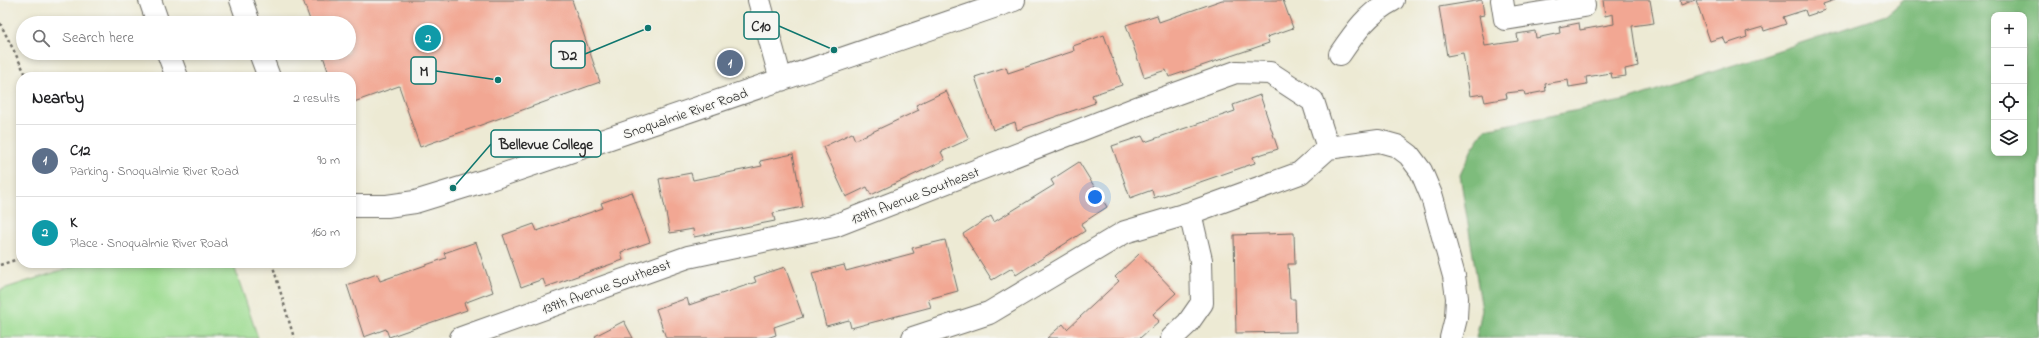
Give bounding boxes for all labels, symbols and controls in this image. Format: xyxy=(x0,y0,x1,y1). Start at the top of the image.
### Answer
callout: C10 xyxy=(744,12,779,39)
map controls xyxy=(1991,12,2027,156)
button: + xyxy=(1991,12,2027,48)
search box xyxy=(16,16,356,60)
text: C10 xyxy=(751,16,771,38)
pin: 2 xyxy=(415,23,441,53)
icon: search xyxy=(30,27,52,49)
text: Search here xyxy=(62,27,134,49)
callout: D2 xyxy=(551,41,585,68)
text: D2 xyxy=(558,45,578,67)
pin: 1 xyxy=(717,48,743,78)
button: − xyxy=(1991,48,2027,84)
callout: M xyxy=(411,57,436,84)
text: M xyxy=(419,61,429,83)
street label: Snoqualmie River Road xyxy=(620,83,751,146)
button: locate xyxy=(1991,84,2027,120)
text: Nearby xyxy=(32,86,84,111)
text: 2 results xyxy=(293,89,340,108)
button: layers xyxy=(1991,120,2027,156)
callout: Bellevue College xyxy=(491,130,601,157)
text: Bellevue College xyxy=(498,134,594,158)
text: C12 xyxy=(70,140,90,162)
text: 1 xyxy=(43,151,47,170)
text: 90 m xyxy=(317,151,340,170)
text: Parking · Snoqualmie River Road xyxy=(70,162,239,181)
street label: 139th Avenue Southeast xyxy=(848,162,983,231)
your location xyxy=(1085,187,1105,207)
text: K xyxy=(70,212,77,234)
text: 2 xyxy=(42,223,48,242)
text: 160 m xyxy=(311,223,340,242)
text: Place · Snoqualmie River Road xyxy=(70,234,228,253)
street label: 139th Avenue Southeast xyxy=(539,254,674,321)

